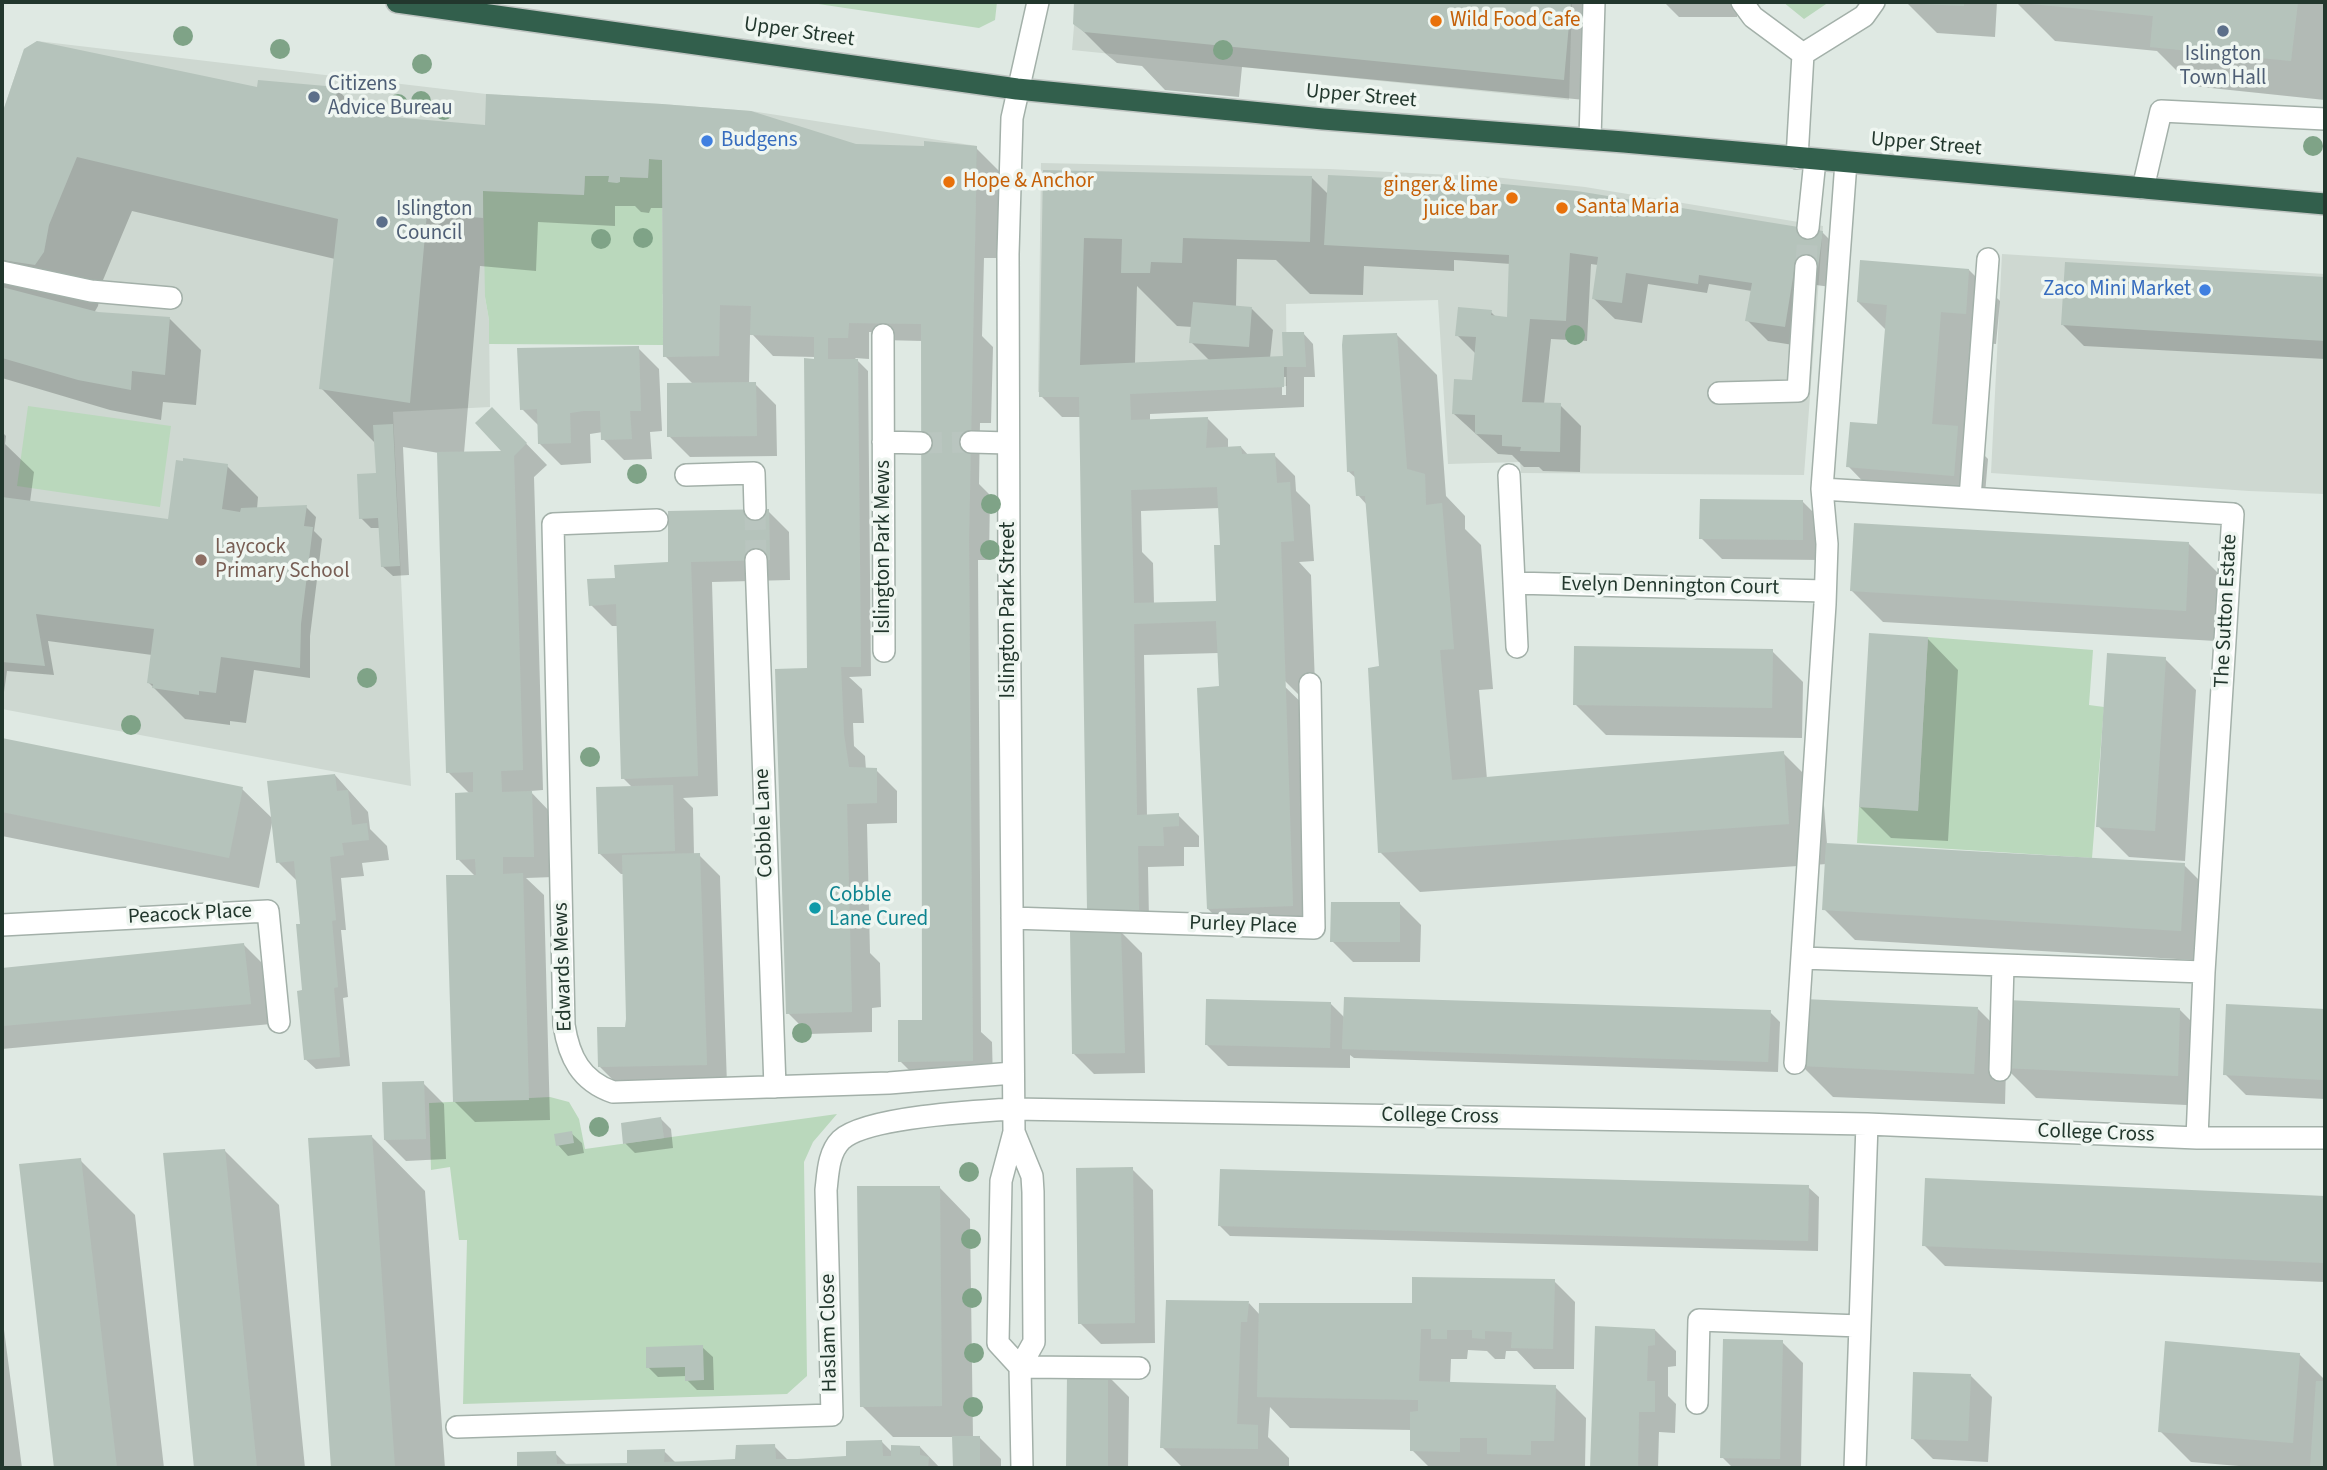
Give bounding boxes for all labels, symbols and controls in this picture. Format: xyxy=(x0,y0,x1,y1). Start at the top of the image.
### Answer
place label: Wild Food Cafe xyxy=(1450,8,1581,34)
street label: Upper Street xyxy=(742,13,856,53)
marker: Wild Food Cafe xyxy=(1428,13,1444,29)
marker: Islington Town Hall xyxy=(2215,23,2231,39)
place label: Islington Town Hall xyxy=(2180,42,2266,92)
place label: Citizens Advice Bureau xyxy=(328,72,453,122)
street label: Upper Street xyxy=(1304,80,1418,114)
marker: Citizens Advice Bureau xyxy=(306,89,322,105)
place label: Budgens xyxy=(721,128,797,154)
street label: Upper Street xyxy=(1869,128,1983,162)
marker: Budgens xyxy=(699,133,715,149)
place label: Hope & Anchor xyxy=(963,169,1094,195)
place label: ginger & lime juice bar xyxy=(1383,173,1498,223)
marker: Hope & Anchor xyxy=(941,174,957,190)
marker: ginger & lime juice bar xyxy=(1504,190,1520,206)
place label: Santa Maria xyxy=(1576,195,1680,221)
place label: Islington Council xyxy=(396,197,473,247)
marker: Santa Maria xyxy=(1554,200,1570,216)
marker: Islington Council xyxy=(374,214,390,230)
place label: Zaco Mini Market xyxy=(2043,277,2191,303)
marker: Zaco Mini Market xyxy=(2197,282,2213,298)
street label: Islington Park Mews xyxy=(871,460,897,634)
street label: Islington Park Street xyxy=(996,522,1022,698)
street label: The Sutton Estate xyxy=(2210,533,2244,689)
place label: Laycock Primary School xyxy=(215,535,349,585)
marker: Laycock Primary School xyxy=(193,552,209,568)
street label: Evelyn Dennington Court xyxy=(1561,572,1779,602)
street label: Cobble Lane xyxy=(751,768,779,878)
place label: Cobble Lane Cured xyxy=(829,883,928,933)
street label: Peacock Place xyxy=(127,899,253,931)
marker: Cobble Lane Cured xyxy=(807,900,823,916)
street label: Edwards Mews xyxy=(549,902,579,1032)
street label: Purley Place xyxy=(1189,912,1297,940)
street label: College Cross xyxy=(1381,1103,1499,1131)
street label: College Cross xyxy=(2037,1119,2155,1149)
street label: Haslam Close xyxy=(816,1274,844,1392)

